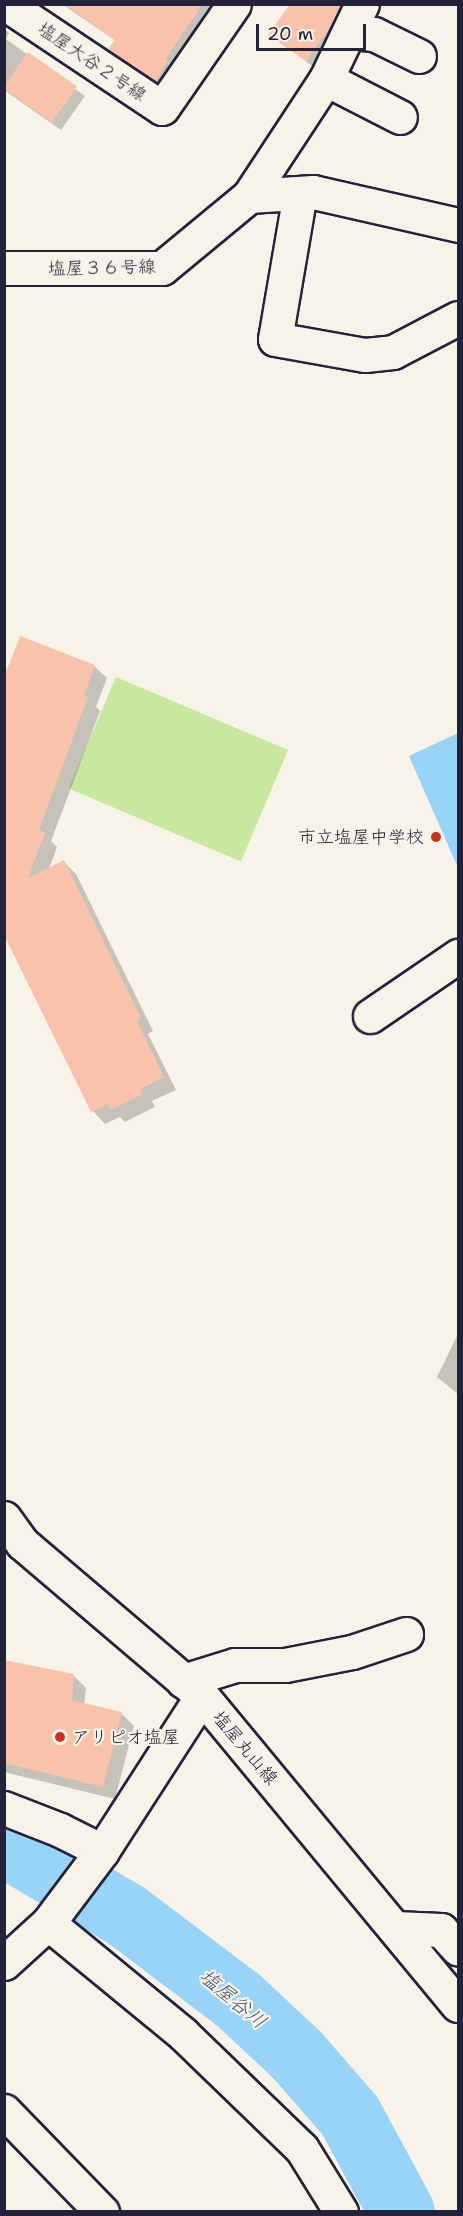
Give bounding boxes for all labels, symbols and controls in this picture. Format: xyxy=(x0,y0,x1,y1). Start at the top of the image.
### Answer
scale bar xyxy=(259,12,368,50)
street label: 塩屋大谷２号線 xyxy=(34,18,150,106)
text: 20 m xyxy=(267,22,313,46)
street label: 塩屋３６号線 xyxy=(48,256,156,280)
place label: 市立塩屋中学校 xyxy=(298,826,424,848)
marker: 市立塩屋中学校 xyxy=(429,830,443,844)
street label: 塩屋丸山線 xyxy=(208,1707,282,1789)
place label: アリピオ塩屋 xyxy=(72,1726,180,1748)
marker: アリピオ塩屋 xyxy=(53,1730,67,1744)
water label: 塩屋谷川 xyxy=(195,1964,271,2034)

